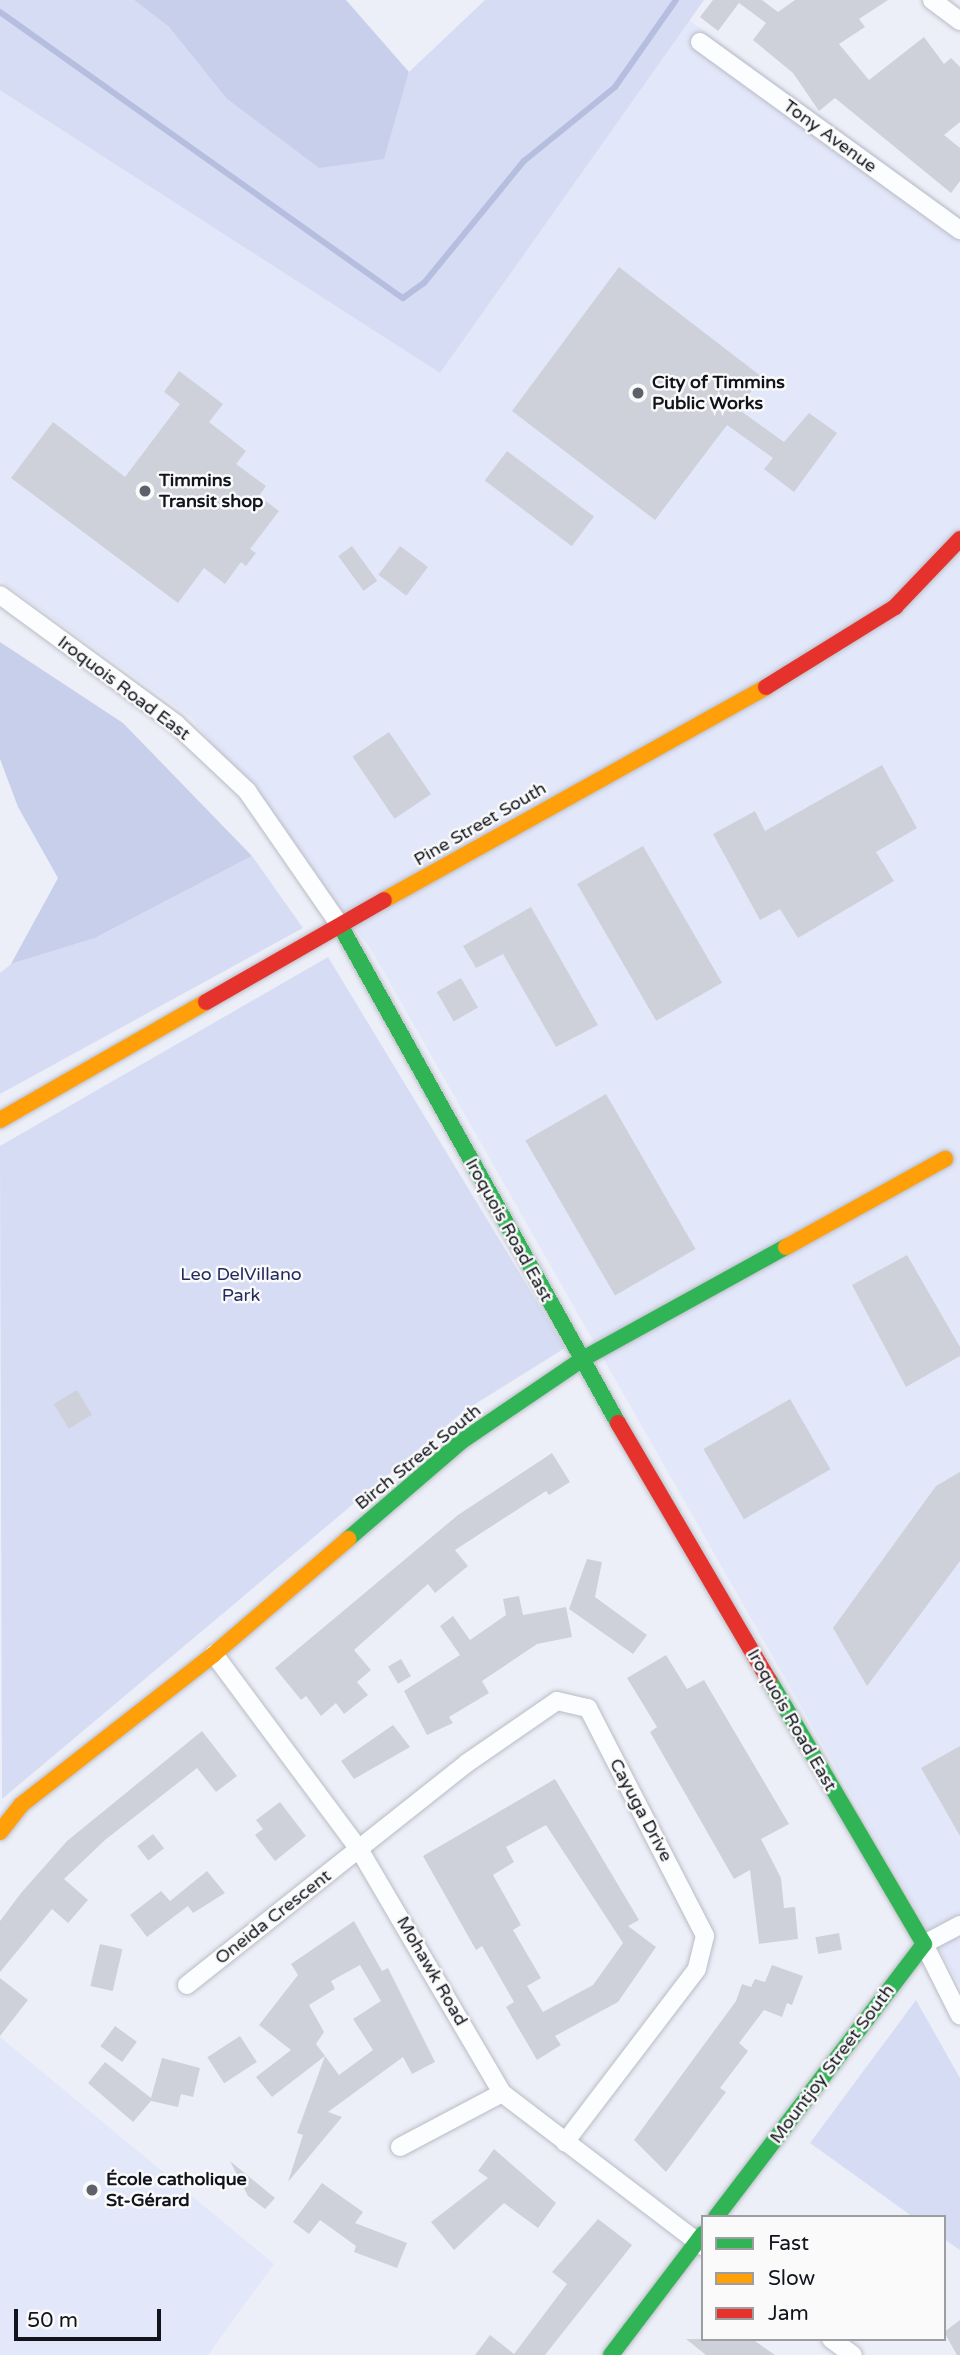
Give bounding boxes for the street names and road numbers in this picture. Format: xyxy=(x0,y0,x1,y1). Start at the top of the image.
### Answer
street label: Tony Avenue xyxy=(779,95,881,177)
street label: Iroquois Road East xyxy=(53,631,195,745)
street label: Pine Street South xyxy=(410,777,550,871)
street label: Iroquois Road East xyxy=(461,1155,557,1305)
street label: Birch Street South xyxy=(351,1400,485,1514)
street label: Iroquois Road East xyxy=(743,1645,841,1795)
street label: Cayuga Drive xyxy=(605,1755,677,1865)
street label: Oneida Crescent xyxy=(211,1865,335,1969)
street label: Mohawk Road xyxy=(392,1912,472,2030)
street label: Mountjoy Street South xyxy=(765,1980,899,2148)

